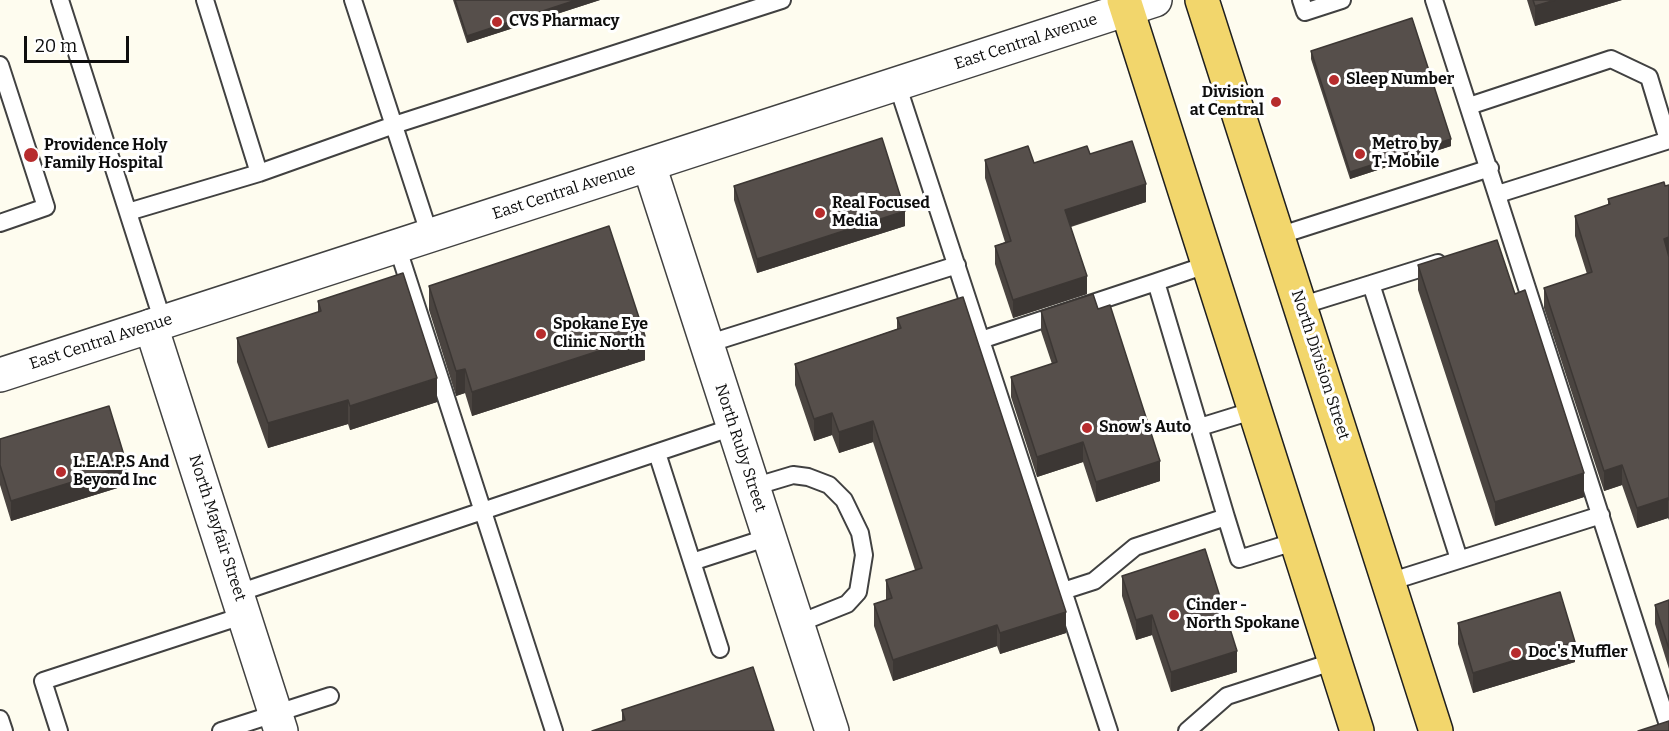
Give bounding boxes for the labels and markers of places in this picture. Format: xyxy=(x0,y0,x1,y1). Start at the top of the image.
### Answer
place label: CVS Pharmacy xyxy=(509,12,619,32)
marker: CVS Pharmacy xyxy=(490,15,504,29)
place label: Sleep Number xyxy=(1346,70,1454,90)
marker: Sleep Number xyxy=(1327,73,1341,87)
place label: Division at Central xyxy=(1190,83,1264,121)
marker: Division at Central xyxy=(1269,95,1283,109)
place label: Metro by T-Mobile xyxy=(1372,135,1439,173)
place label: Providence Holy Family Hospital xyxy=(44,136,167,174)
marker: Providence Holy Family Hospital xyxy=(22,146,40,164)
marker: Metro by T-Mobile xyxy=(1353,147,1367,161)
place label: Real Focused Media xyxy=(832,194,930,232)
marker: Real Focused Media xyxy=(813,206,827,220)
place label: Spokane Eye Clinic North xyxy=(553,315,648,353)
marker: Spokane Eye Clinic North xyxy=(534,327,548,341)
place label: Snow's Auto xyxy=(1099,418,1191,438)
marker: Snow's Auto xyxy=(1080,421,1094,435)
place label: L.E.A.P.S And Beyond Inc xyxy=(73,453,169,491)
marker: L.E.A.P.S And Beyond Inc xyxy=(54,465,68,479)
place label: Cinder - North Spokane xyxy=(1186,596,1300,634)
marker: Cinder - North Spokane xyxy=(1167,608,1181,622)
place label: Doc's Muffler xyxy=(1528,643,1628,663)
marker: Doc's Muffler xyxy=(1509,646,1523,660)

